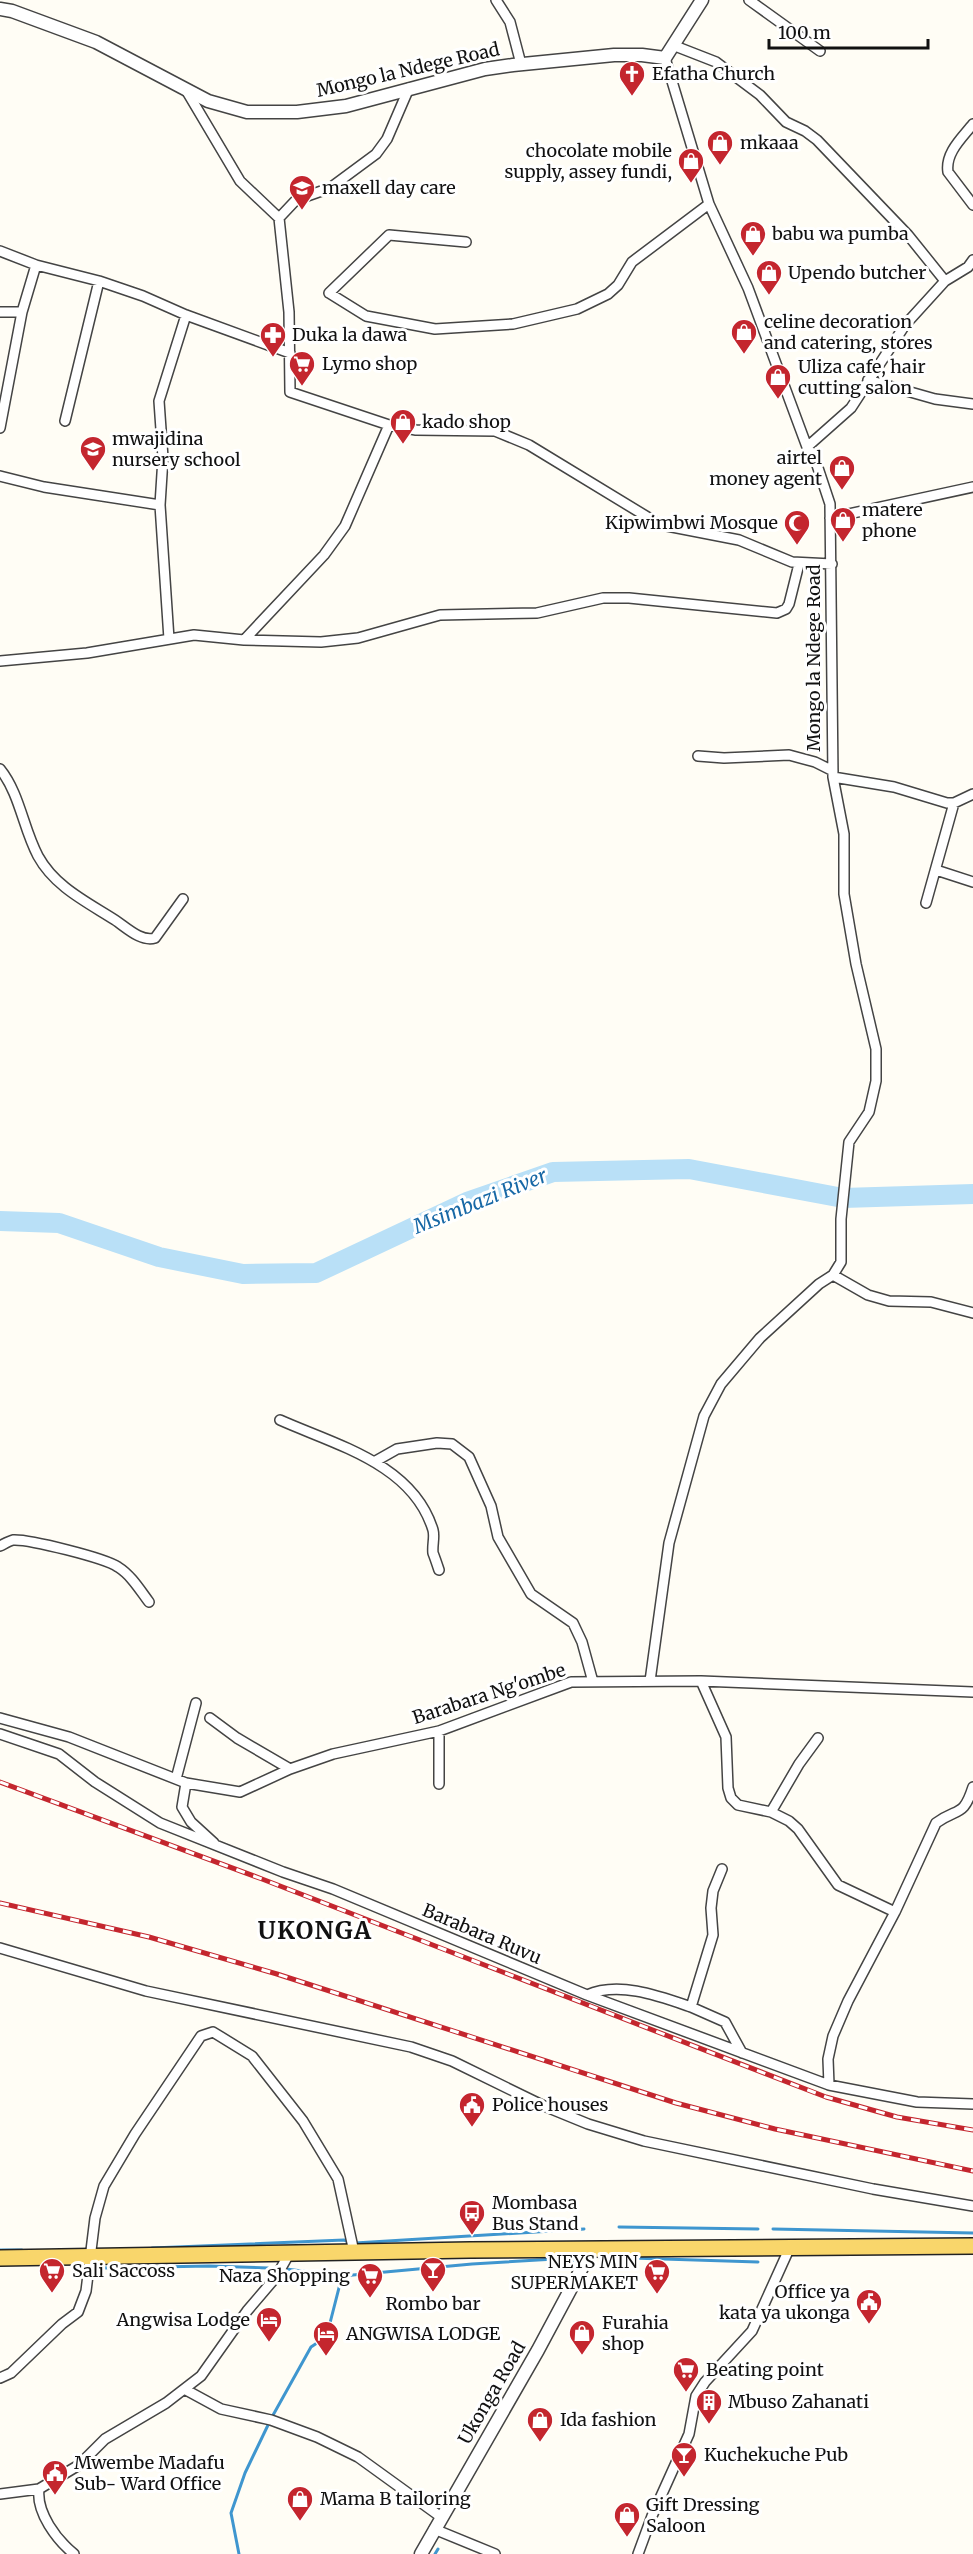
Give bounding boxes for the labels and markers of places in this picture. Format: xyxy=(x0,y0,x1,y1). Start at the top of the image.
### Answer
church icon: Efatha Church xyxy=(617,59,647,97)
place label: Efatha Church xyxy=(652,62,775,85)
shop icon: mkaaa xyxy=(705,128,735,166)
place label: mkaaa xyxy=(740,131,799,154)
place label: chocolate mobile supply, assey fundi, xyxy=(505,139,672,183)
shop icon: chocolate mobile supply, assey fundi, xyxy=(676,146,706,184)
school or university icon: maxell day care xyxy=(287,173,317,211)
place label: maxell day care xyxy=(322,176,456,199)
shop icon: babu wa pumba xyxy=(738,219,768,257)
place label: babu wa pumba xyxy=(771,222,909,245)
shop icon: Upendo butcher xyxy=(754,258,784,296)
place label: Upendo butcher xyxy=(788,261,926,284)
place label: celine decoration and catering, stores xyxy=(764,310,933,354)
shop icon: celine decoration and catering, stores xyxy=(729,317,759,355)
pharmacy icon: Duka la dawa xyxy=(258,320,288,358)
place label: Duka la dawa xyxy=(292,323,407,346)
supermarket icon: Lymo shop xyxy=(287,349,317,387)
place label: Lymo shop xyxy=(322,352,417,375)
place label: Uliza cafe, hair cutting salon xyxy=(798,355,926,399)
shop icon: Uliza cafe, hair cutting salon xyxy=(763,362,793,400)
shop icon: kado shop xyxy=(388,407,418,445)
place label: kado shop xyxy=(422,410,511,433)
place label: mwajidina nursery school xyxy=(112,427,241,471)
school or university icon: mwajidina nursery school xyxy=(78,434,108,472)
place label: airtel money agent xyxy=(709,446,822,490)
shop icon: airtel money agent xyxy=(827,453,857,491)
place label: matere phone xyxy=(862,498,923,542)
shop icon: matere phone xyxy=(828,505,858,543)
mosque icon: Kipwimbwi Mosque xyxy=(782,508,812,546)
place label: Kipwimbwi Mosque xyxy=(605,511,778,534)
public building icon: Police houses xyxy=(457,2090,487,2128)
place label: Police houses xyxy=(492,2093,609,2116)
place label: Mombasa Bus Stand xyxy=(492,2191,579,2235)
bus stop icon: Mombasa Bus Stand xyxy=(457,2198,487,2236)
place label: NEYS MIN SUPERMAKET xyxy=(510,2250,638,2294)
bar icon: Rombo bar xyxy=(418,2255,448,2293)
supermarket icon: Sali Saccoss xyxy=(37,2256,67,2294)
supermarket icon: NEYS MIN SUPERMAKET xyxy=(642,2257,672,2295)
place label: Sali Saccoss xyxy=(72,2259,175,2282)
supermarket icon: Naza Shopping xyxy=(355,2261,385,2299)
place label: Naza Shopping xyxy=(219,2264,350,2287)
place label: Office ya kata ya ukonga xyxy=(719,2280,850,2324)
public building icon: Office ya kata ya ukonga xyxy=(854,2287,884,2325)
place label: Rombo bar xyxy=(385,2292,481,2315)
hotel icon: Angwisa Lodge xyxy=(254,2305,284,2343)
place label: Angwisa Lodge xyxy=(116,2308,250,2331)
place label: Furahia shop xyxy=(602,2311,669,2355)
shop icon: Furahia shop xyxy=(567,2318,597,2356)
hotel icon: ANGWISA LODGE xyxy=(311,2319,341,2357)
place label: ANGWISA LODGE xyxy=(345,2322,501,2345)
supermarket icon: Beating point xyxy=(671,2355,701,2393)
place label: Beating point xyxy=(706,2358,824,2381)
building icon: Mbuso Zahanati xyxy=(694,2387,724,2425)
place label: Mbuso Zahanati xyxy=(728,2390,869,2413)
shop icon: Ida fashion xyxy=(525,2405,555,2443)
place label: Ida fashion xyxy=(560,2408,657,2431)
bar icon: Kuchekuche Pub xyxy=(669,2440,699,2478)
place label: Kuchekuche Pub xyxy=(704,2443,848,2466)
place label: Mwembe Madafu Sub- Ward Office xyxy=(74,2451,225,2495)
public building icon: Mwembe Madafu Sub- Ward Office xyxy=(40,2458,70,2496)
shop icon: Mama B tailoring xyxy=(285,2484,315,2522)
place label: Mama B tailoring xyxy=(320,2487,471,2510)
place label: Gift Dressing Saloon xyxy=(646,2493,760,2537)
shop icon: Gift Dressing Saloon xyxy=(612,2500,642,2538)

